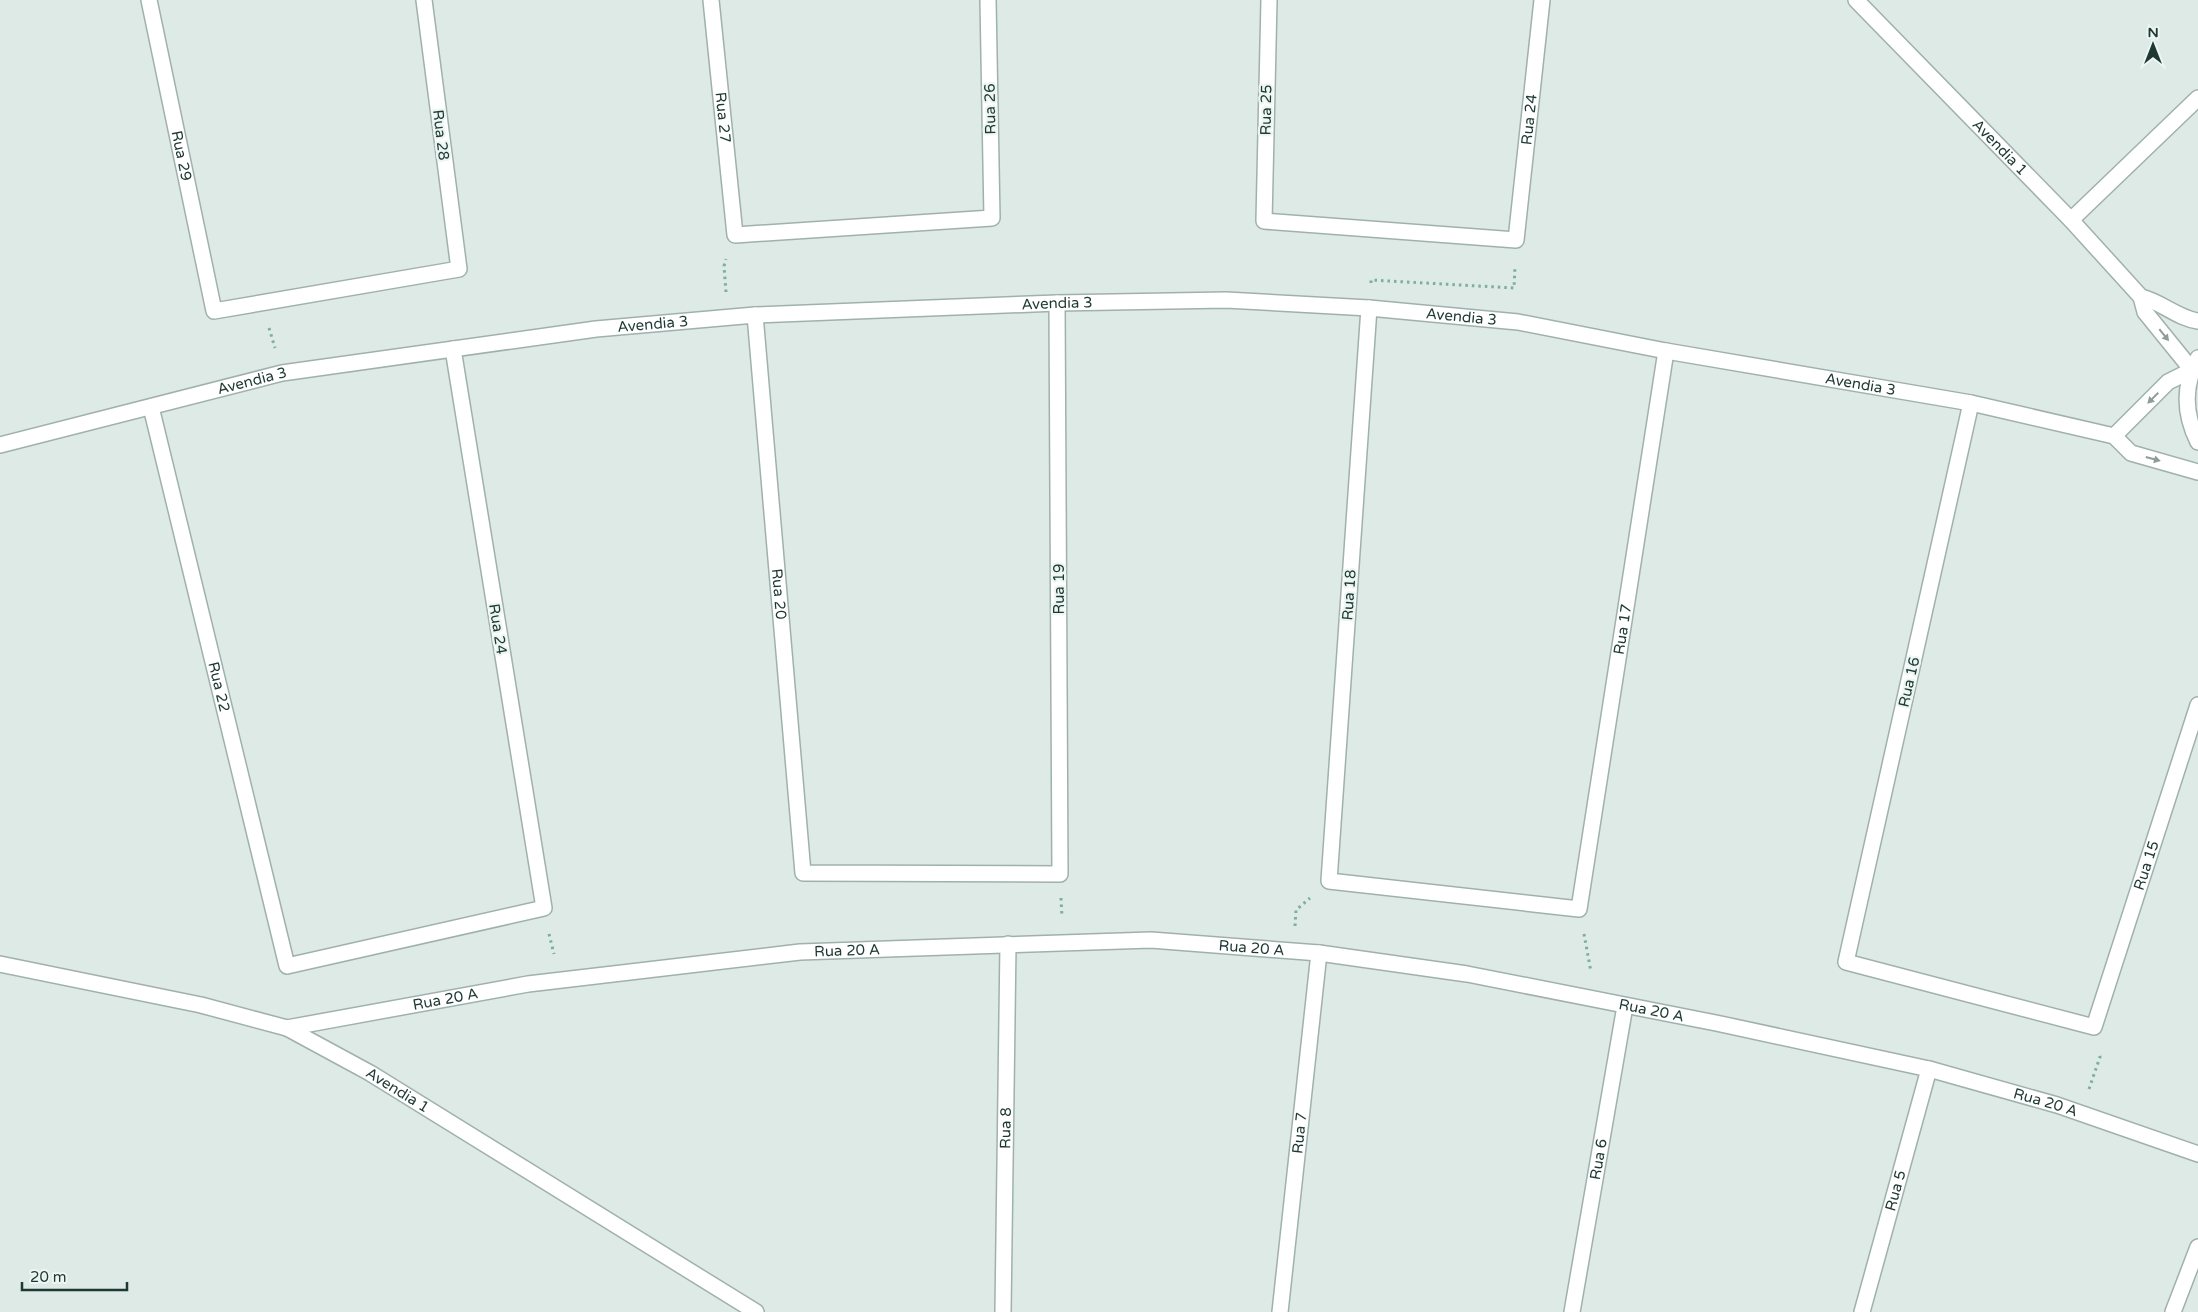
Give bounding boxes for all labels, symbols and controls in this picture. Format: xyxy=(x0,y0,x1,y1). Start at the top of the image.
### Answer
north arrow xyxy=(2128,20,2178,70)
text: N xyxy=(2147,24,2159,41)
street label: Rua 26 xyxy=(981,83,999,135)
street label: Rua 25 xyxy=(1257,84,1275,136)
street label: Rua 27 xyxy=(711,91,735,144)
street label: Rua 24 xyxy=(1517,93,1541,146)
street label: Rua 28 xyxy=(429,109,453,161)
street label: Avendia 1 xyxy=(1969,116,2031,179)
street label: Rua 29 xyxy=(168,129,196,182)
street label: Avendia 3 xyxy=(1021,293,1093,313)
street label: Avendia 3 xyxy=(1425,304,1498,329)
street label: Avendia 3 xyxy=(616,312,689,336)
one-way arrow xyxy=(2158,328,2169,341)
street label: Avendia 3 xyxy=(215,363,289,398)
street label: Avendia 3 xyxy=(1824,369,1897,399)
one-way arrow xyxy=(2147,391,2159,403)
one-way arrow xyxy=(2145,455,2161,463)
street label: Rua 19 xyxy=(1050,564,1068,615)
street label: Rua 20 xyxy=(768,568,790,620)
street label: Rua 18 xyxy=(1338,569,1360,621)
street label: Rua 24 xyxy=(485,602,511,656)
street label: Rua 17 xyxy=(1610,603,1635,656)
street label: Rua 16 xyxy=(1894,655,1924,709)
street label: Rua 22 xyxy=(204,660,234,714)
street label: Rua 15 xyxy=(2130,838,2163,892)
street label: Rua 20 A xyxy=(1218,936,1285,959)
street label: Rua 20 A xyxy=(814,940,880,961)
street label: Rua 20 A xyxy=(411,984,480,1014)
street label: Rua 20 A xyxy=(1617,995,1686,1026)
street label: Avendia 1 xyxy=(363,1064,433,1116)
street label: Rua 20 A xyxy=(2011,1084,2080,1121)
street label: Rua 8 xyxy=(996,1107,1015,1149)
street label: Rua 7 xyxy=(1288,1111,1311,1155)
street label: Rua 6 xyxy=(1586,1137,1611,1181)
street label: Rua 5 xyxy=(1881,1168,1910,1213)
scale bar xyxy=(22,1260,128,1292)
text: 20 m xyxy=(30,1268,67,1286)

